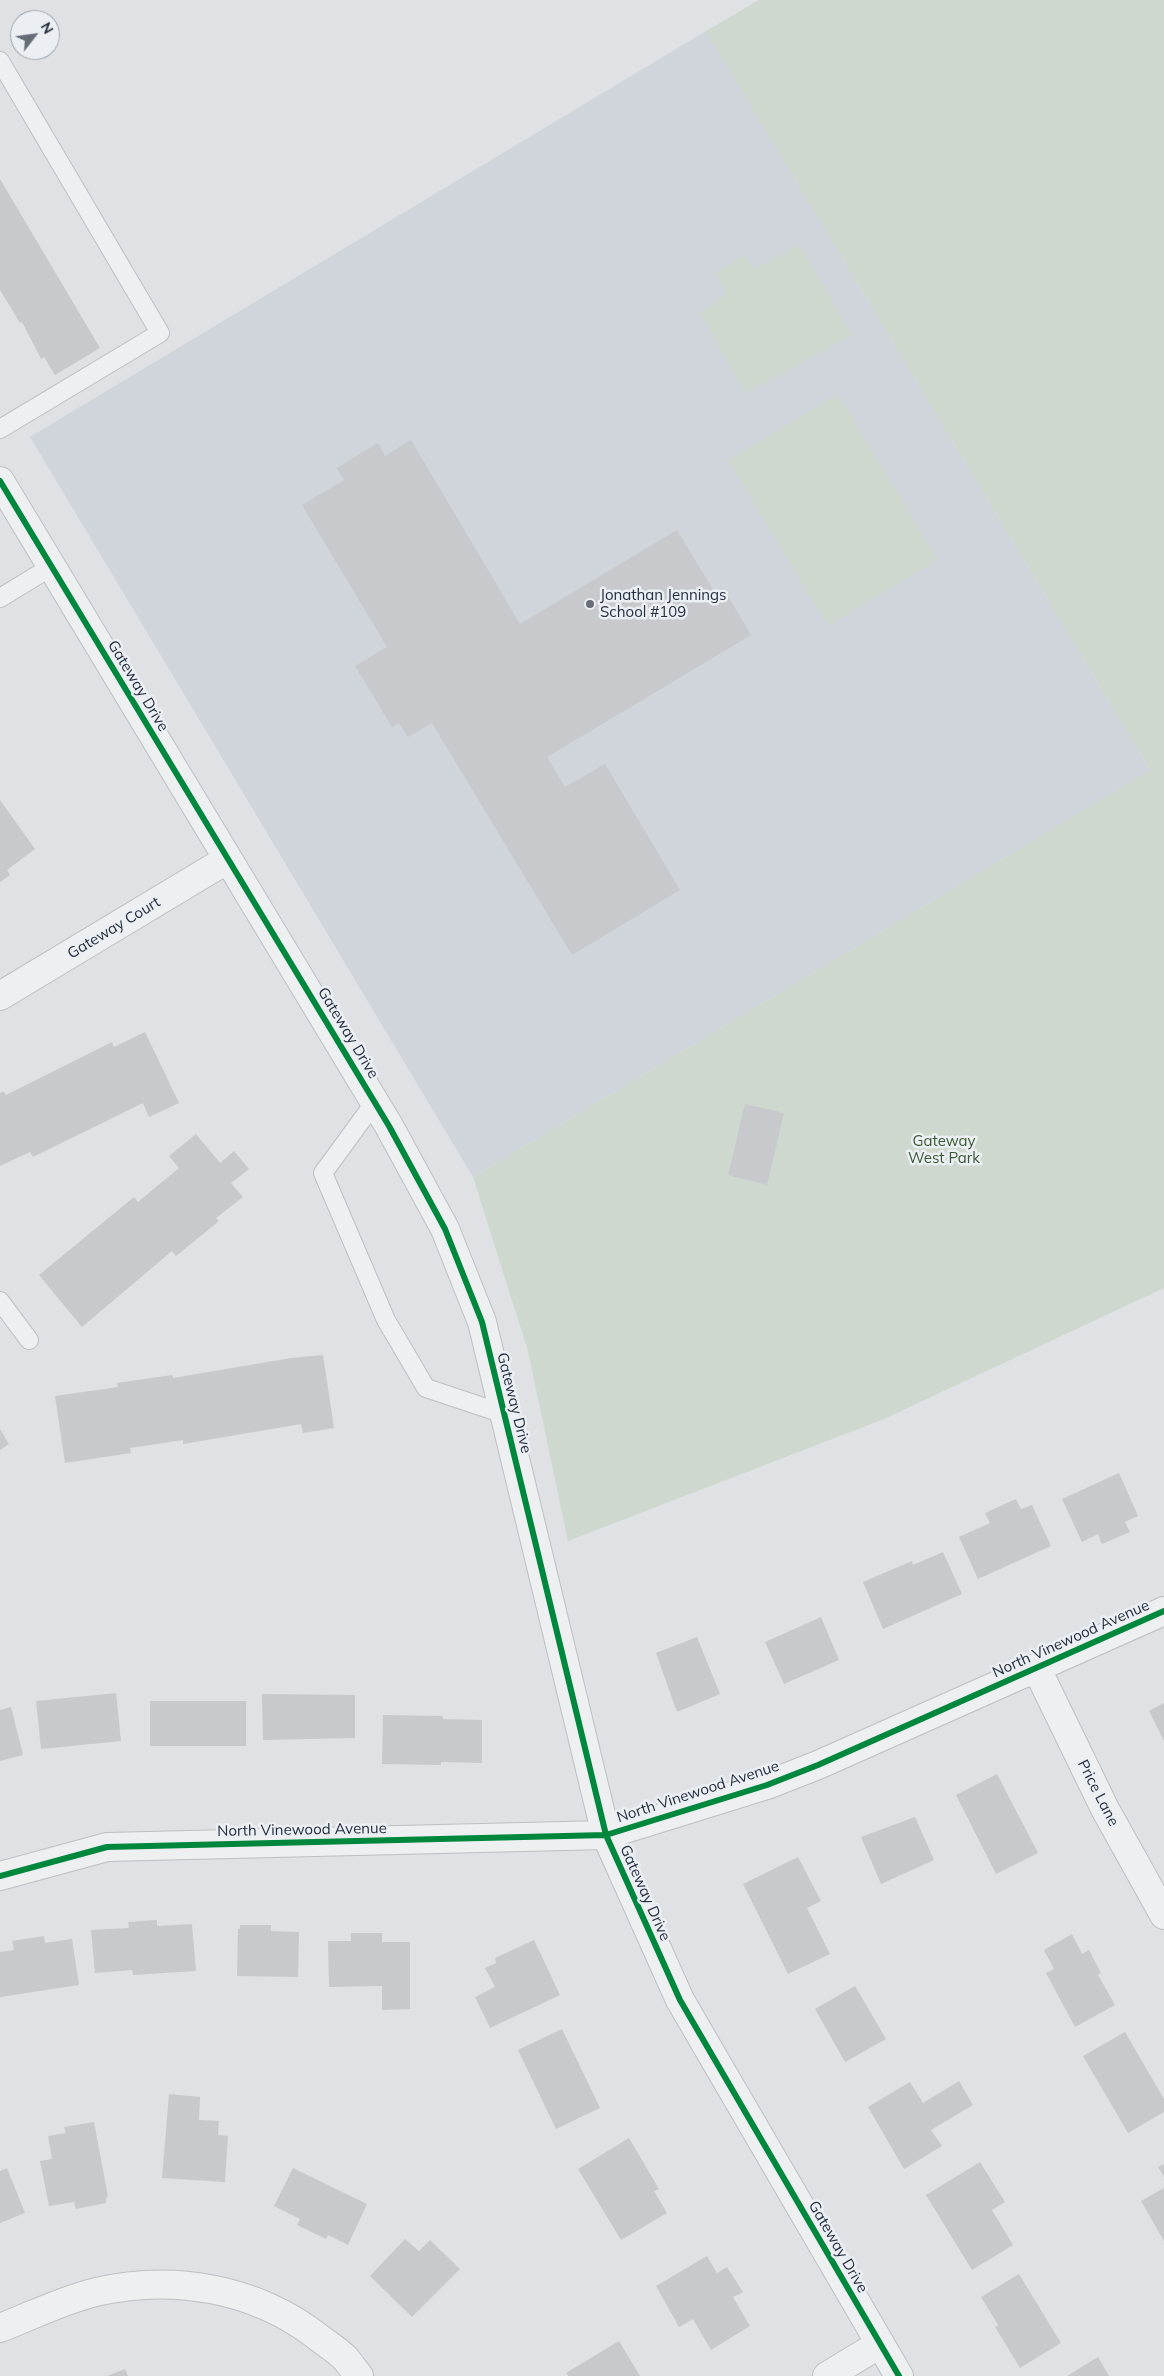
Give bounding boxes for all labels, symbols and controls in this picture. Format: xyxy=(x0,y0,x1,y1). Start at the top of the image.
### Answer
north arrow xyxy=(10,10,60,60)
text: N xyxy=(37,19,58,37)
place label: Jonathan Jennings School #109 xyxy=(600,586,727,621)
marker: Jonathan Jennings School #109 xyxy=(584,598,596,610)
street label: Gateway Drive xyxy=(104,637,172,735)
street label: Gateway Court xyxy=(64,893,164,963)
street label: Gateway Drive xyxy=(314,984,382,1082)
park label: Gateway West Park xyxy=(908,1132,980,1167)
street label: Gateway Drive xyxy=(493,1351,535,1455)
street label: North Vinewood Avenue xyxy=(990,1596,1152,1682)
street label: North Vinewood Avenue xyxy=(615,1757,781,1827)
street label: Price Lane xyxy=(1074,1757,1122,1829)
street label: North Vinewood Avenue xyxy=(217,1820,387,1840)
street label: Gateway Drive xyxy=(616,1842,674,1944)
street label: Gateway Drive xyxy=(804,2198,872,2296)

